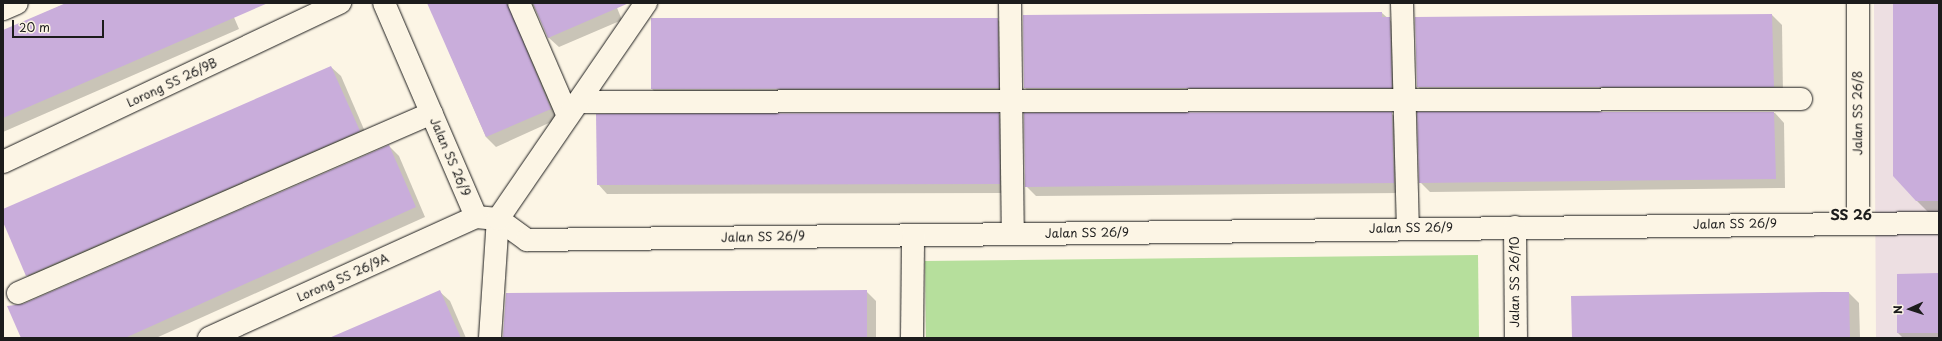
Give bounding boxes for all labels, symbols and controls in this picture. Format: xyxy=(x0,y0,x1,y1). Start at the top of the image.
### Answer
scale bar xyxy=(14,12,106,38)
text: 20 m xyxy=(19,18,50,36)
street label: Lorong SS 26/9B xyxy=(125,56,219,110)
street label: Jalan SS 26/8 xyxy=(1851,71,1865,155)
street label: Jalan SS 26/9 xyxy=(427,116,473,198)
district label: SS 26 xyxy=(1831,207,1871,223)
street label: Jalan SS 26/9 xyxy=(1693,216,1777,232)
street label: Jalan SS 26/9 xyxy=(1369,220,1453,236)
street label: Jalan SS 26/9 xyxy=(1045,225,1129,241)
street label: Jalan SS 26/9 xyxy=(721,229,805,245)
street label: Jalan SS 26/10 xyxy=(1508,237,1522,327)
street label: Lorong SS 26/9A xyxy=(295,251,391,305)
north arrow xyxy=(1890,289,1930,329)
text: N xyxy=(1889,305,1906,314)

